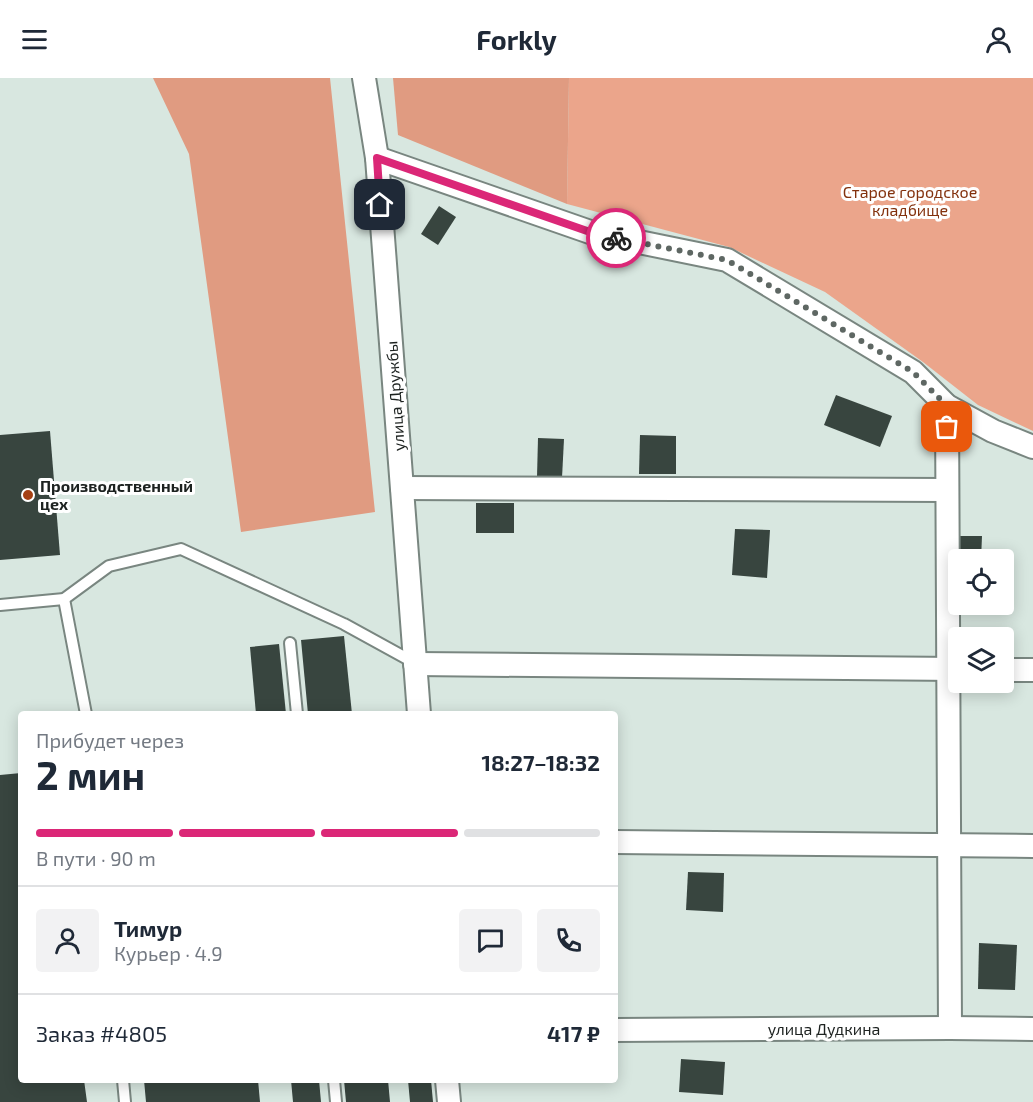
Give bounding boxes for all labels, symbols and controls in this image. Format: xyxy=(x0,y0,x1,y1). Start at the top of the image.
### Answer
icon: menu xyxy=(18,23,51,56)
text: Forkly xyxy=(476,23,557,55)
icon: person xyxy=(982,23,1015,56)
pin xyxy=(354,179,405,230)
park label: Старое городское кладбище xyxy=(843,182,977,219)
icon: home xyxy=(363,188,396,221)
courier xyxy=(586,208,646,268)
icon: bike xyxy=(600,222,633,255)
street label: улица Дружбы xyxy=(381,340,409,452)
pin xyxy=(921,401,972,452)
icon: bag xyxy=(930,410,963,443)
place label: Производственный цех xyxy=(40,476,193,513)
marker: Производственный цех xyxy=(21,488,35,502)
map controls xyxy=(948,549,1014,693)
button: locate xyxy=(948,549,1014,615)
button: layers xyxy=(948,627,1014,693)
text: Прибудет через xyxy=(36,728,184,752)
text: 18:27–18:32 xyxy=(481,749,600,775)
text: 2 мин xyxy=(36,751,145,798)
text: В пути · 90 m xyxy=(36,846,156,870)
button: person xyxy=(36,909,99,972)
button: chat xyxy=(459,909,522,972)
button: phone xyxy=(537,909,600,972)
text: Тимур xyxy=(114,915,182,941)
text: Курьер · 4.9 xyxy=(114,941,223,965)
street label: улица Дудкина xyxy=(768,1019,880,1039)
text: Заказ #4805 xyxy=(36,1020,167,1046)
text: 417 ₽ xyxy=(547,1020,600,1046)

